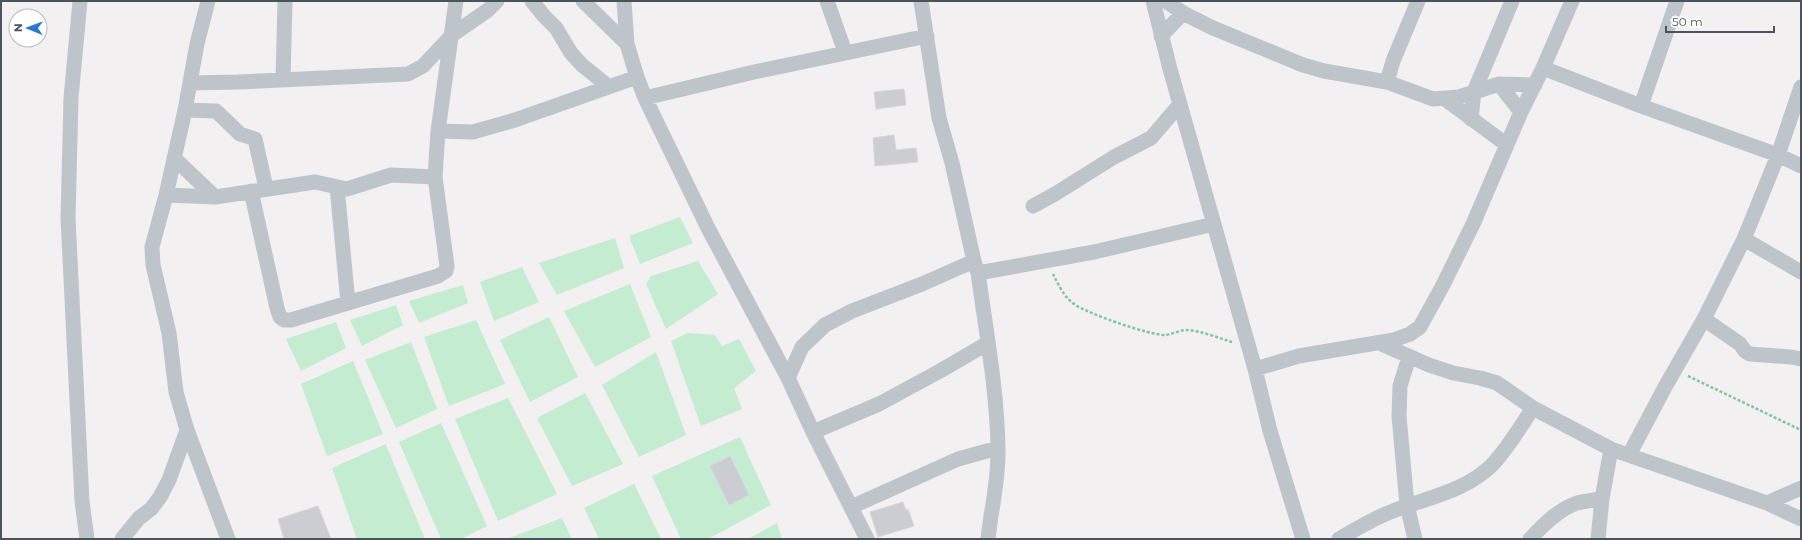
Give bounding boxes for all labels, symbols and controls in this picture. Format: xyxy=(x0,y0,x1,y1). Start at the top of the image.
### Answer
north arrow xyxy=(8,8,48,48)
scale bar xyxy=(1666,8,1774,34)
text: 50 m xyxy=(1672,14,1703,29)
text: N xyxy=(11,23,25,32)

